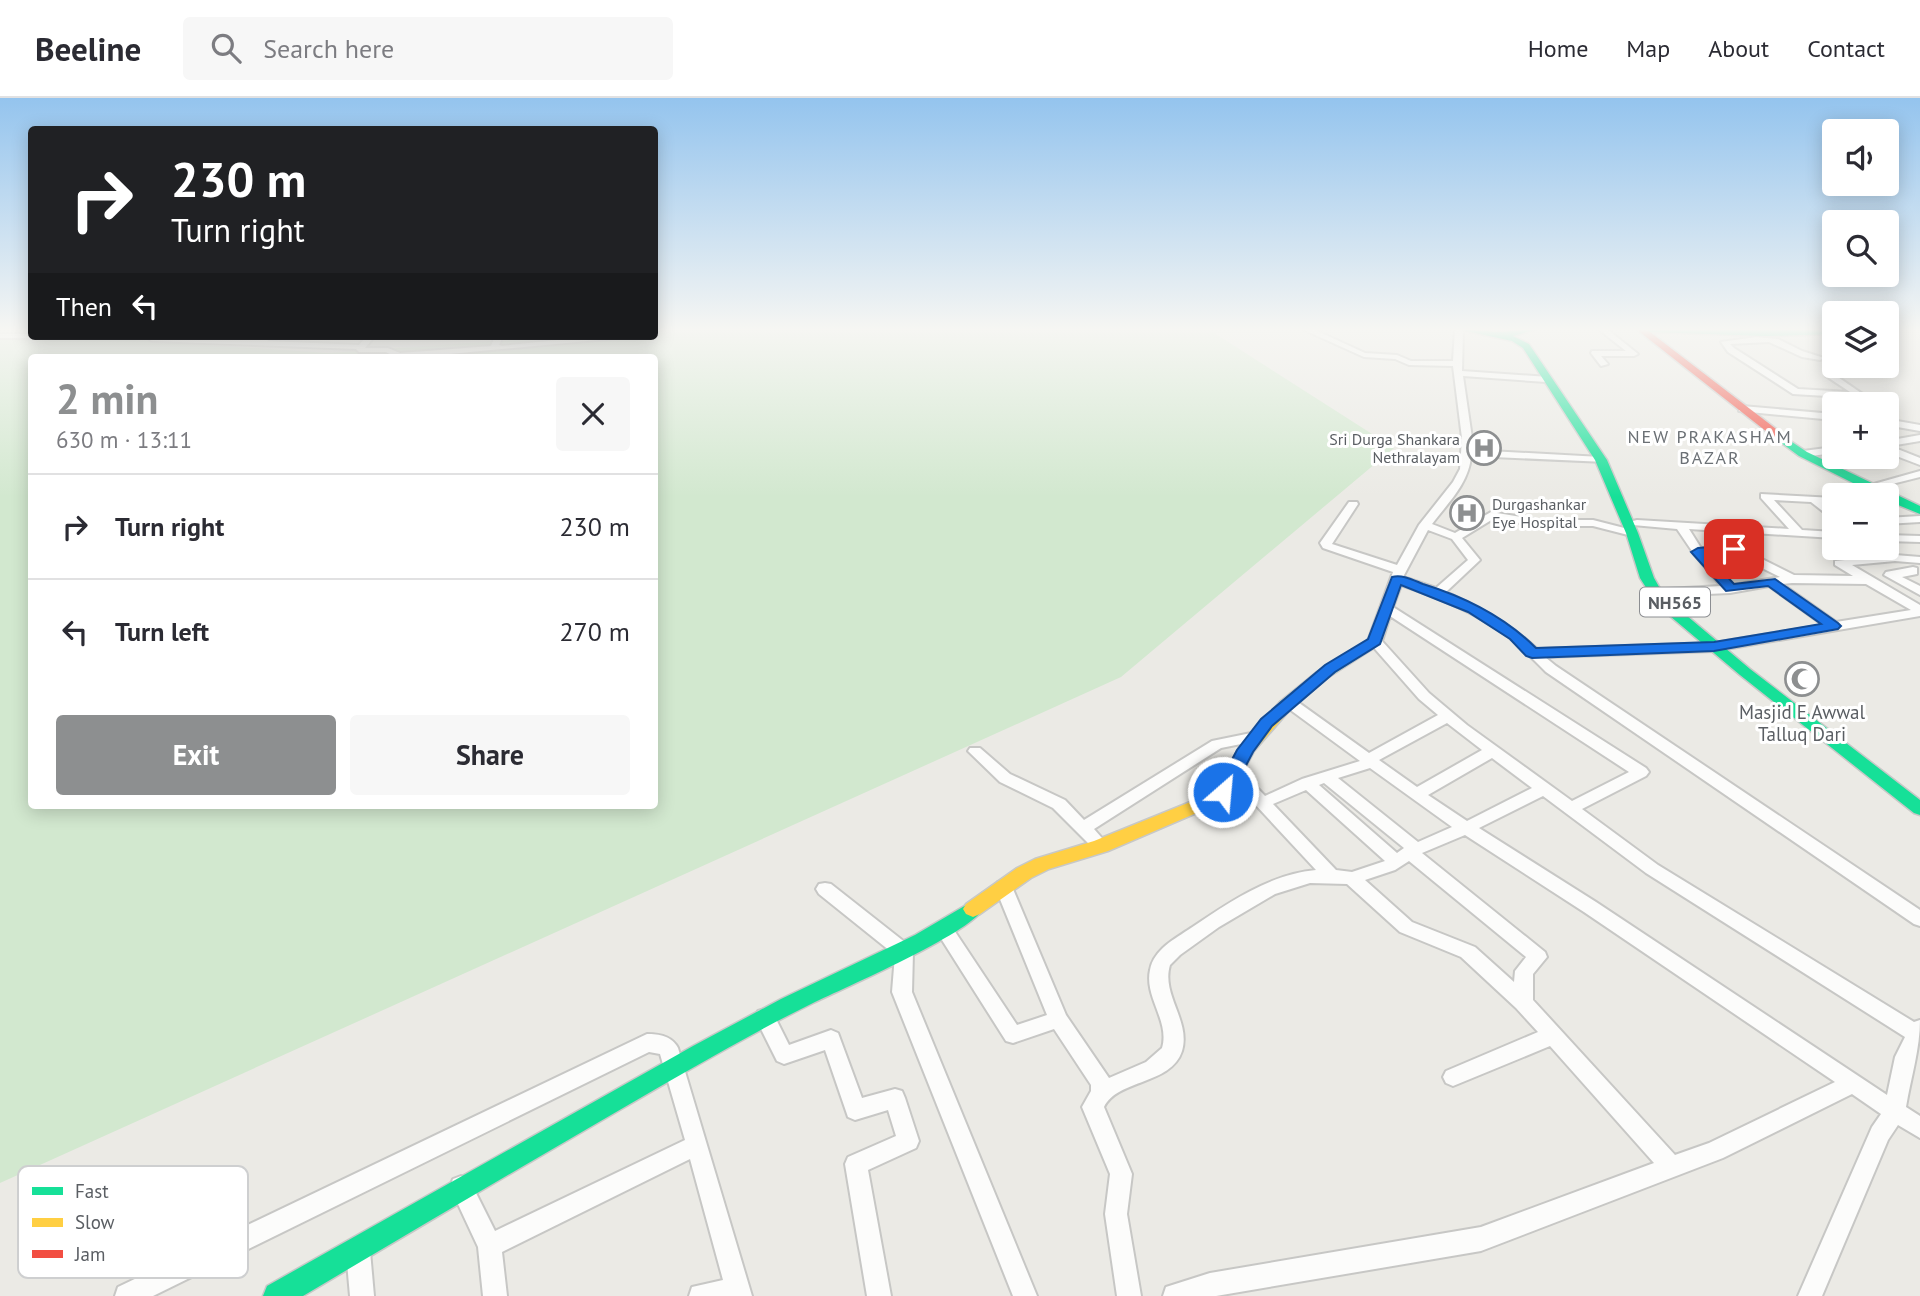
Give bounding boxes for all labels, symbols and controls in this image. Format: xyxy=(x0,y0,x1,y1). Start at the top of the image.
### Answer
search box xyxy=(183,17,673,80)
text: Beeline xyxy=(35,27,141,70)
icon: search xyxy=(207,29,245,67)
text: Search here xyxy=(263,32,394,65)
text: Home xyxy=(1528,33,1588,64)
text: Map xyxy=(1626,33,1670,64)
text: About xyxy=(1708,33,1769,64)
text: Contact xyxy=(1807,33,1885,64)
map controls xyxy=(1822,119,1899,560)
button: sound xyxy=(1822,119,1899,196)
text: 230 m xyxy=(171,147,306,211)
icon: right xyxy=(56,154,147,245)
text: Turn right xyxy=(171,209,305,251)
button: search xyxy=(1822,210,1899,287)
icon: left xyxy=(126,287,164,325)
text: Then xyxy=(56,290,112,323)
button: layers xyxy=(1822,301,1899,378)
text: 2 min xyxy=(56,371,158,426)
button: close xyxy=(556,377,630,451)
button: + xyxy=(1822,392,1899,469)
text: 630 m · 13:11 xyxy=(56,425,192,454)
district label: NEW PRAKASHAM BAZAR xyxy=(1627,425,1793,469)
place label: Sri Durga Shankara Nethralayam xyxy=(1329,429,1460,467)
hospital icon: Sri Durga Shankara Nethralayam xyxy=(1465,429,1503,467)
button: − xyxy=(1822,483,1899,560)
hospital icon: Durgashankar Eye Hospital xyxy=(1448,494,1486,532)
place label: Durgashankar Eye Hospital xyxy=(1492,494,1587,532)
icon: right xyxy=(56,508,94,546)
text: Turn right xyxy=(115,510,224,543)
text: 230 m xyxy=(559,510,630,543)
pin xyxy=(1704,519,1764,579)
icon: arrive xyxy=(1715,530,1753,568)
road number: NH565 xyxy=(1640,588,1710,616)
icon: left xyxy=(56,613,94,651)
text: Turn left xyxy=(115,615,209,648)
text: 270 m xyxy=(559,615,630,648)
mosque icon: Masjid E Awwal Talluq Dari xyxy=(1783,660,1821,698)
place label: Masjid E Awwal Talluq Dari xyxy=(1739,700,1866,746)
button: Exit xyxy=(56,715,336,795)
button: Share xyxy=(350,715,630,795)
position arrow xyxy=(1186,755,1260,829)
legend xyxy=(18,1166,248,1278)
text: Fast xyxy=(75,1179,109,1203)
text: Slow xyxy=(75,1210,115,1234)
text: Jam xyxy=(74,1242,105,1266)

